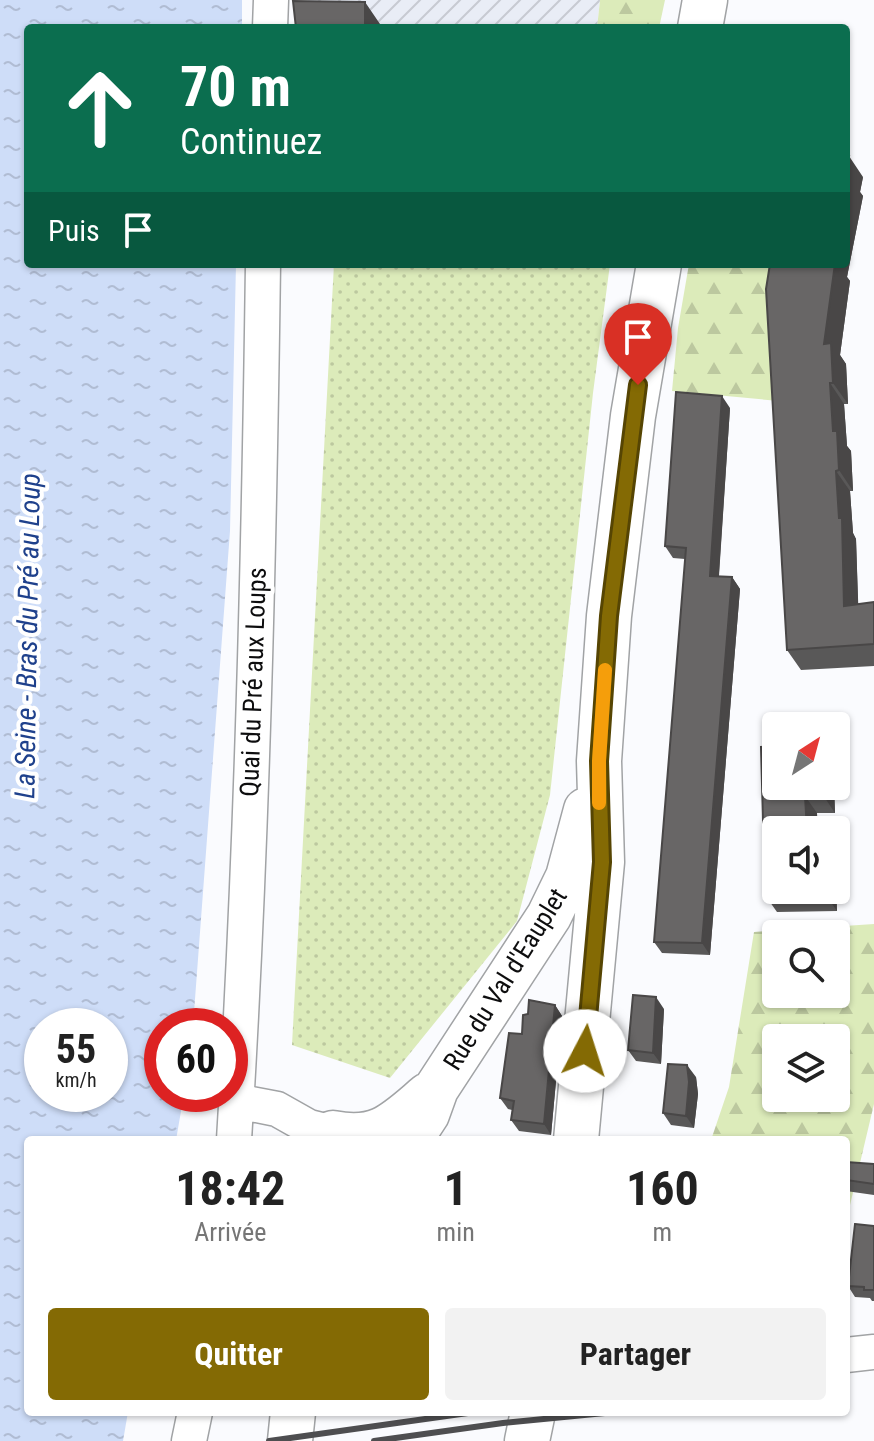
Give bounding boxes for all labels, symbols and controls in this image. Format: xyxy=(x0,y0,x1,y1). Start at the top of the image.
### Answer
text: 70 m xyxy=(180,54,291,120)
icon: ahead xyxy=(48,56,152,160)
text: Continuez xyxy=(180,121,322,163)
icon: arrive xyxy=(116,208,160,252)
text: Puis xyxy=(48,213,100,248)
pin xyxy=(604,303,672,385)
icon: arrive xyxy=(616,315,660,359)
water label: La Seine - Bras du Pré au Loup xyxy=(8,473,47,799)
street label: Quai du Pré aux Loups xyxy=(234,567,272,797)
north arrow xyxy=(762,712,850,800)
map controls xyxy=(762,712,850,1112)
button: sound xyxy=(762,816,850,904)
street label: Rue du Val d'Eauplet xyxy=(437,883,573,1075)
button: search xyxy=(762,920,850,1008)
speed limit sign: 60 xyxy=(144,1008,248,1112)
position arrow xyxy=(543,1009,627,1093)
button: layers xyxy=(762,1024,850,1112)
text: 55 xyxy=(56,1026,96,1073)
text: km/h xyxy=(55,1068,97,1092)
text: 18:42 xyxy=(175,1160,285,1217)
text: 1 xyxy=(444,1160,468,1217)
text: 160 xyxy=(626,1160,699,1217)
text: Arrivée xyxy=(194,1217,266,1247)
text: min xyxy=(437,1217,475,1247)
text: m xyxy=(653,1217,672,1247)
button: Quitter xyxy=(48,1308,429,1400)
button: Partager xyxy=(445,1308,826,1400)

